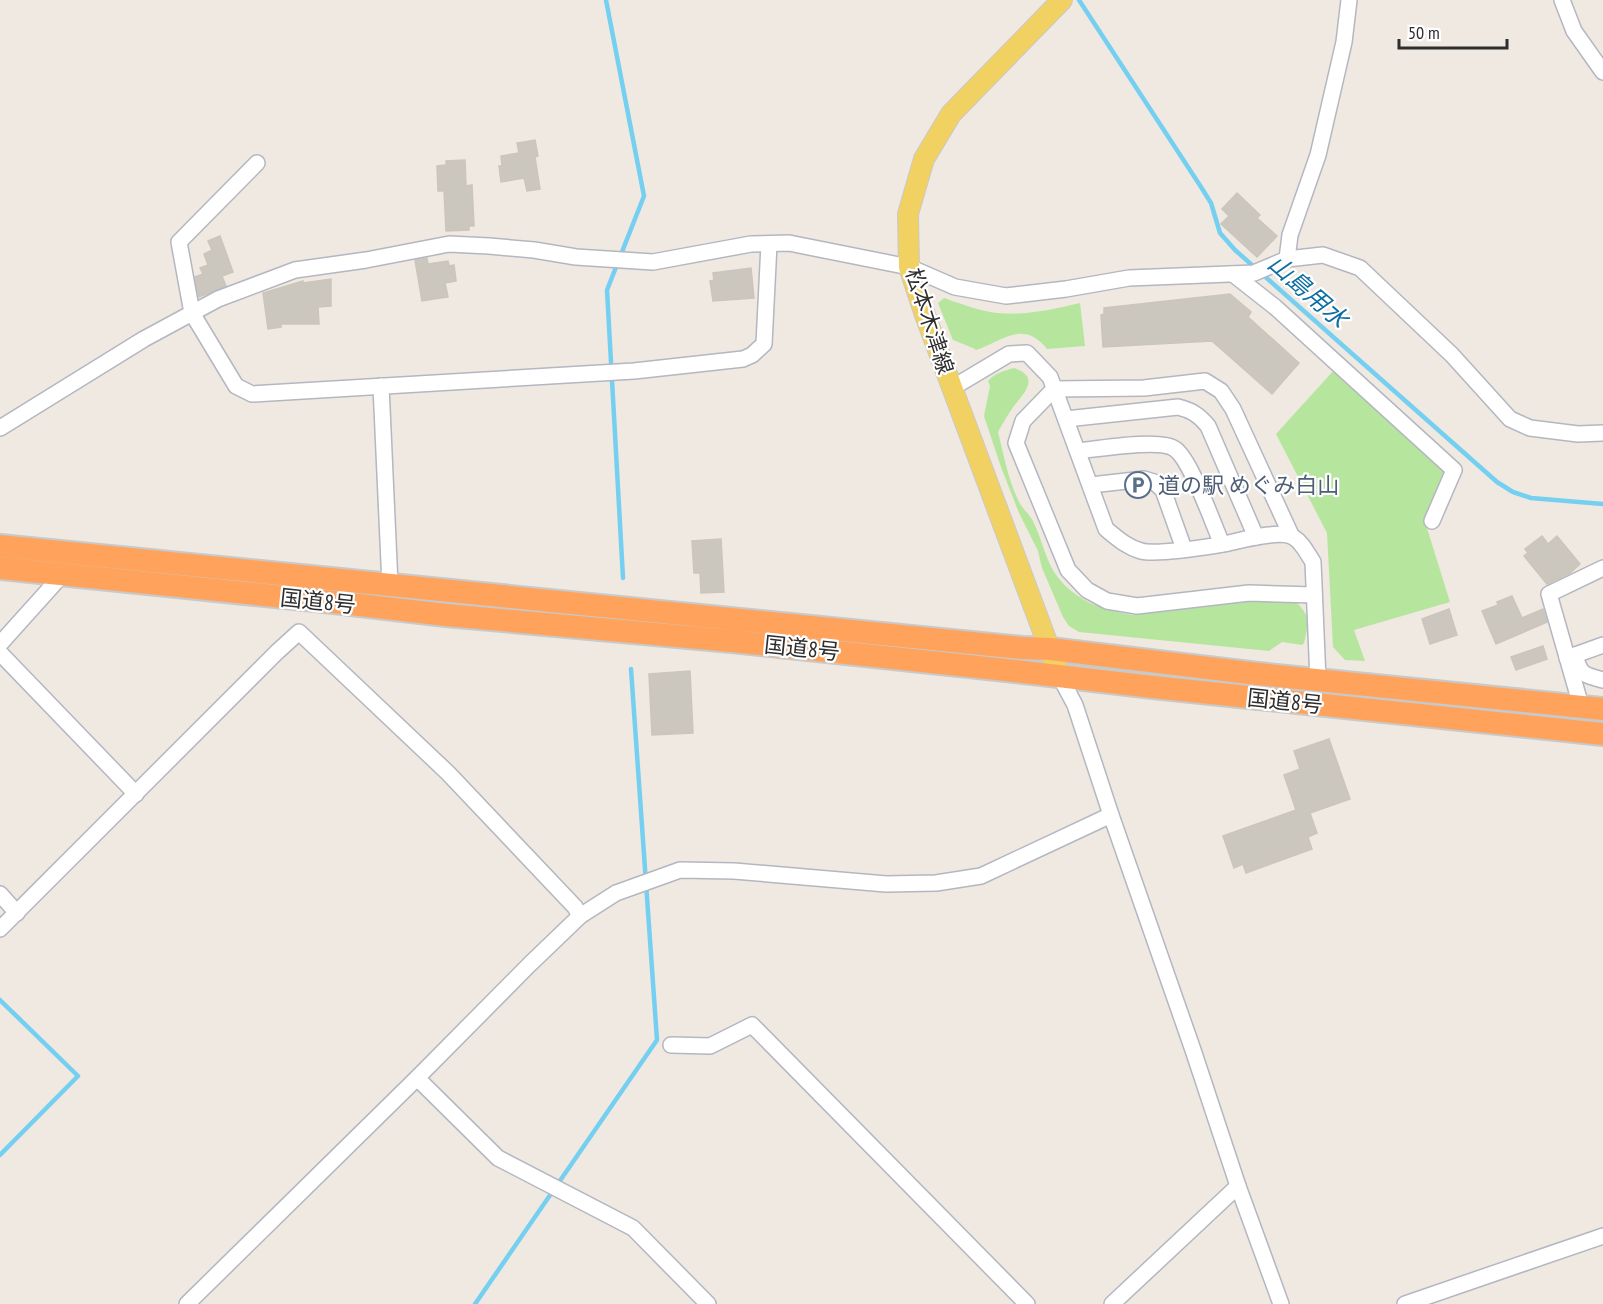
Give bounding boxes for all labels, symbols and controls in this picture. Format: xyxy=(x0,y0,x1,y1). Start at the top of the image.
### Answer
scale bar xyxy=(1399,12,1507,50)
text: 50 m xyxy=(1408,21,1440,44)
water label: 山島用水 xyxy=(1262,248,1357,336)
street label: 松本木津線 xyxy=(900,264,960,378)
parking icon: 道の駅 めぐみ白山 xyxy=(1123,470,1153,500)
place label: 道の駅 めぐみ白山 xyxy=(1158,471,1339,499)
street label: 国道8号 xyxy=(279,583,357,619)
street label: 国道8号 xyxy=(763,630,841,666)
street label: 国道8号 xyxy=(1246,683,1324,719)

